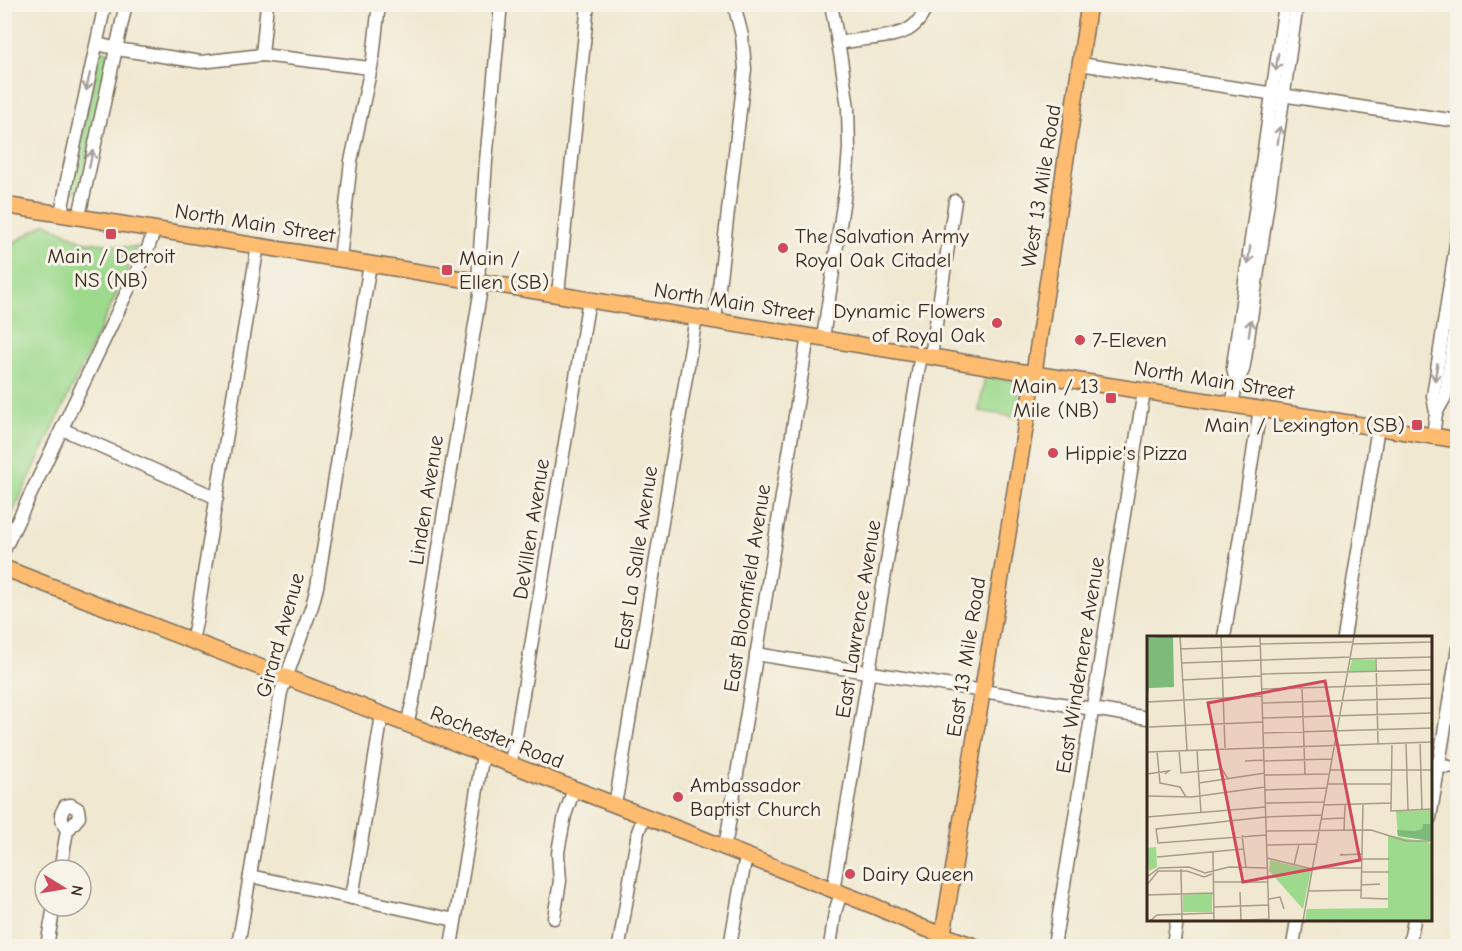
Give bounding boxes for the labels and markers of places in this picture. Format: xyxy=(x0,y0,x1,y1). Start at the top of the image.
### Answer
place label: The Salvation Army Royal Oak Citadel xyxy=(795,224,969,272)
marker: Main / Detroit NS (NB) xyxy=(104,227,118,241)
marker: The Salvation Army Royal Oak Citadel xyxy=(776,241,790,255)
place label: Main / Detroit NS (NB) xyxy=(47,244,176,292)
place label: Main / Ellen (SB) xyxy=(459,246,549,294)
marker: Main / Ellen (SB) xyxy=(440,263,454,277)
place label: Dynamic Flowers of Royal Oak xyxy=(833,299,985,347)
marker: Dynamic Flowers of Royal Oak xyxy=(990,316,1004,330)
place label: 7-Eleven xyxy=(1092,328,1167,352)
marker: 7-Eleven xyxy=(1073,333,1087,347)
place label: Main / 13 Mile (NB) xyxy=(1012,374,1099,422)
marker: Main / 13 Mile (NB) xyxy=(1104,391,1118,405)
place label: Main / Lexington (SB) xyxy=(1205,413,1405,437)
marker: Main / Lexington (SB) xyxy=(1410,418,1424,432)
place label: Hippie's Pizza xyxy=(1065,441,1188,465)
marker: Hippie's Pizza xyxy=(1046,446,1060,460)
place label: Ambassador Baptist Church xyxy=(690,773,821,821)
marker: Ambassador Baptist Church xyxy=(671,790,685,804)
place label: Dairy Queen xyxy=(862,862,974,886)
marker: Dairy Queen xyxy=(843,867,857,881)

